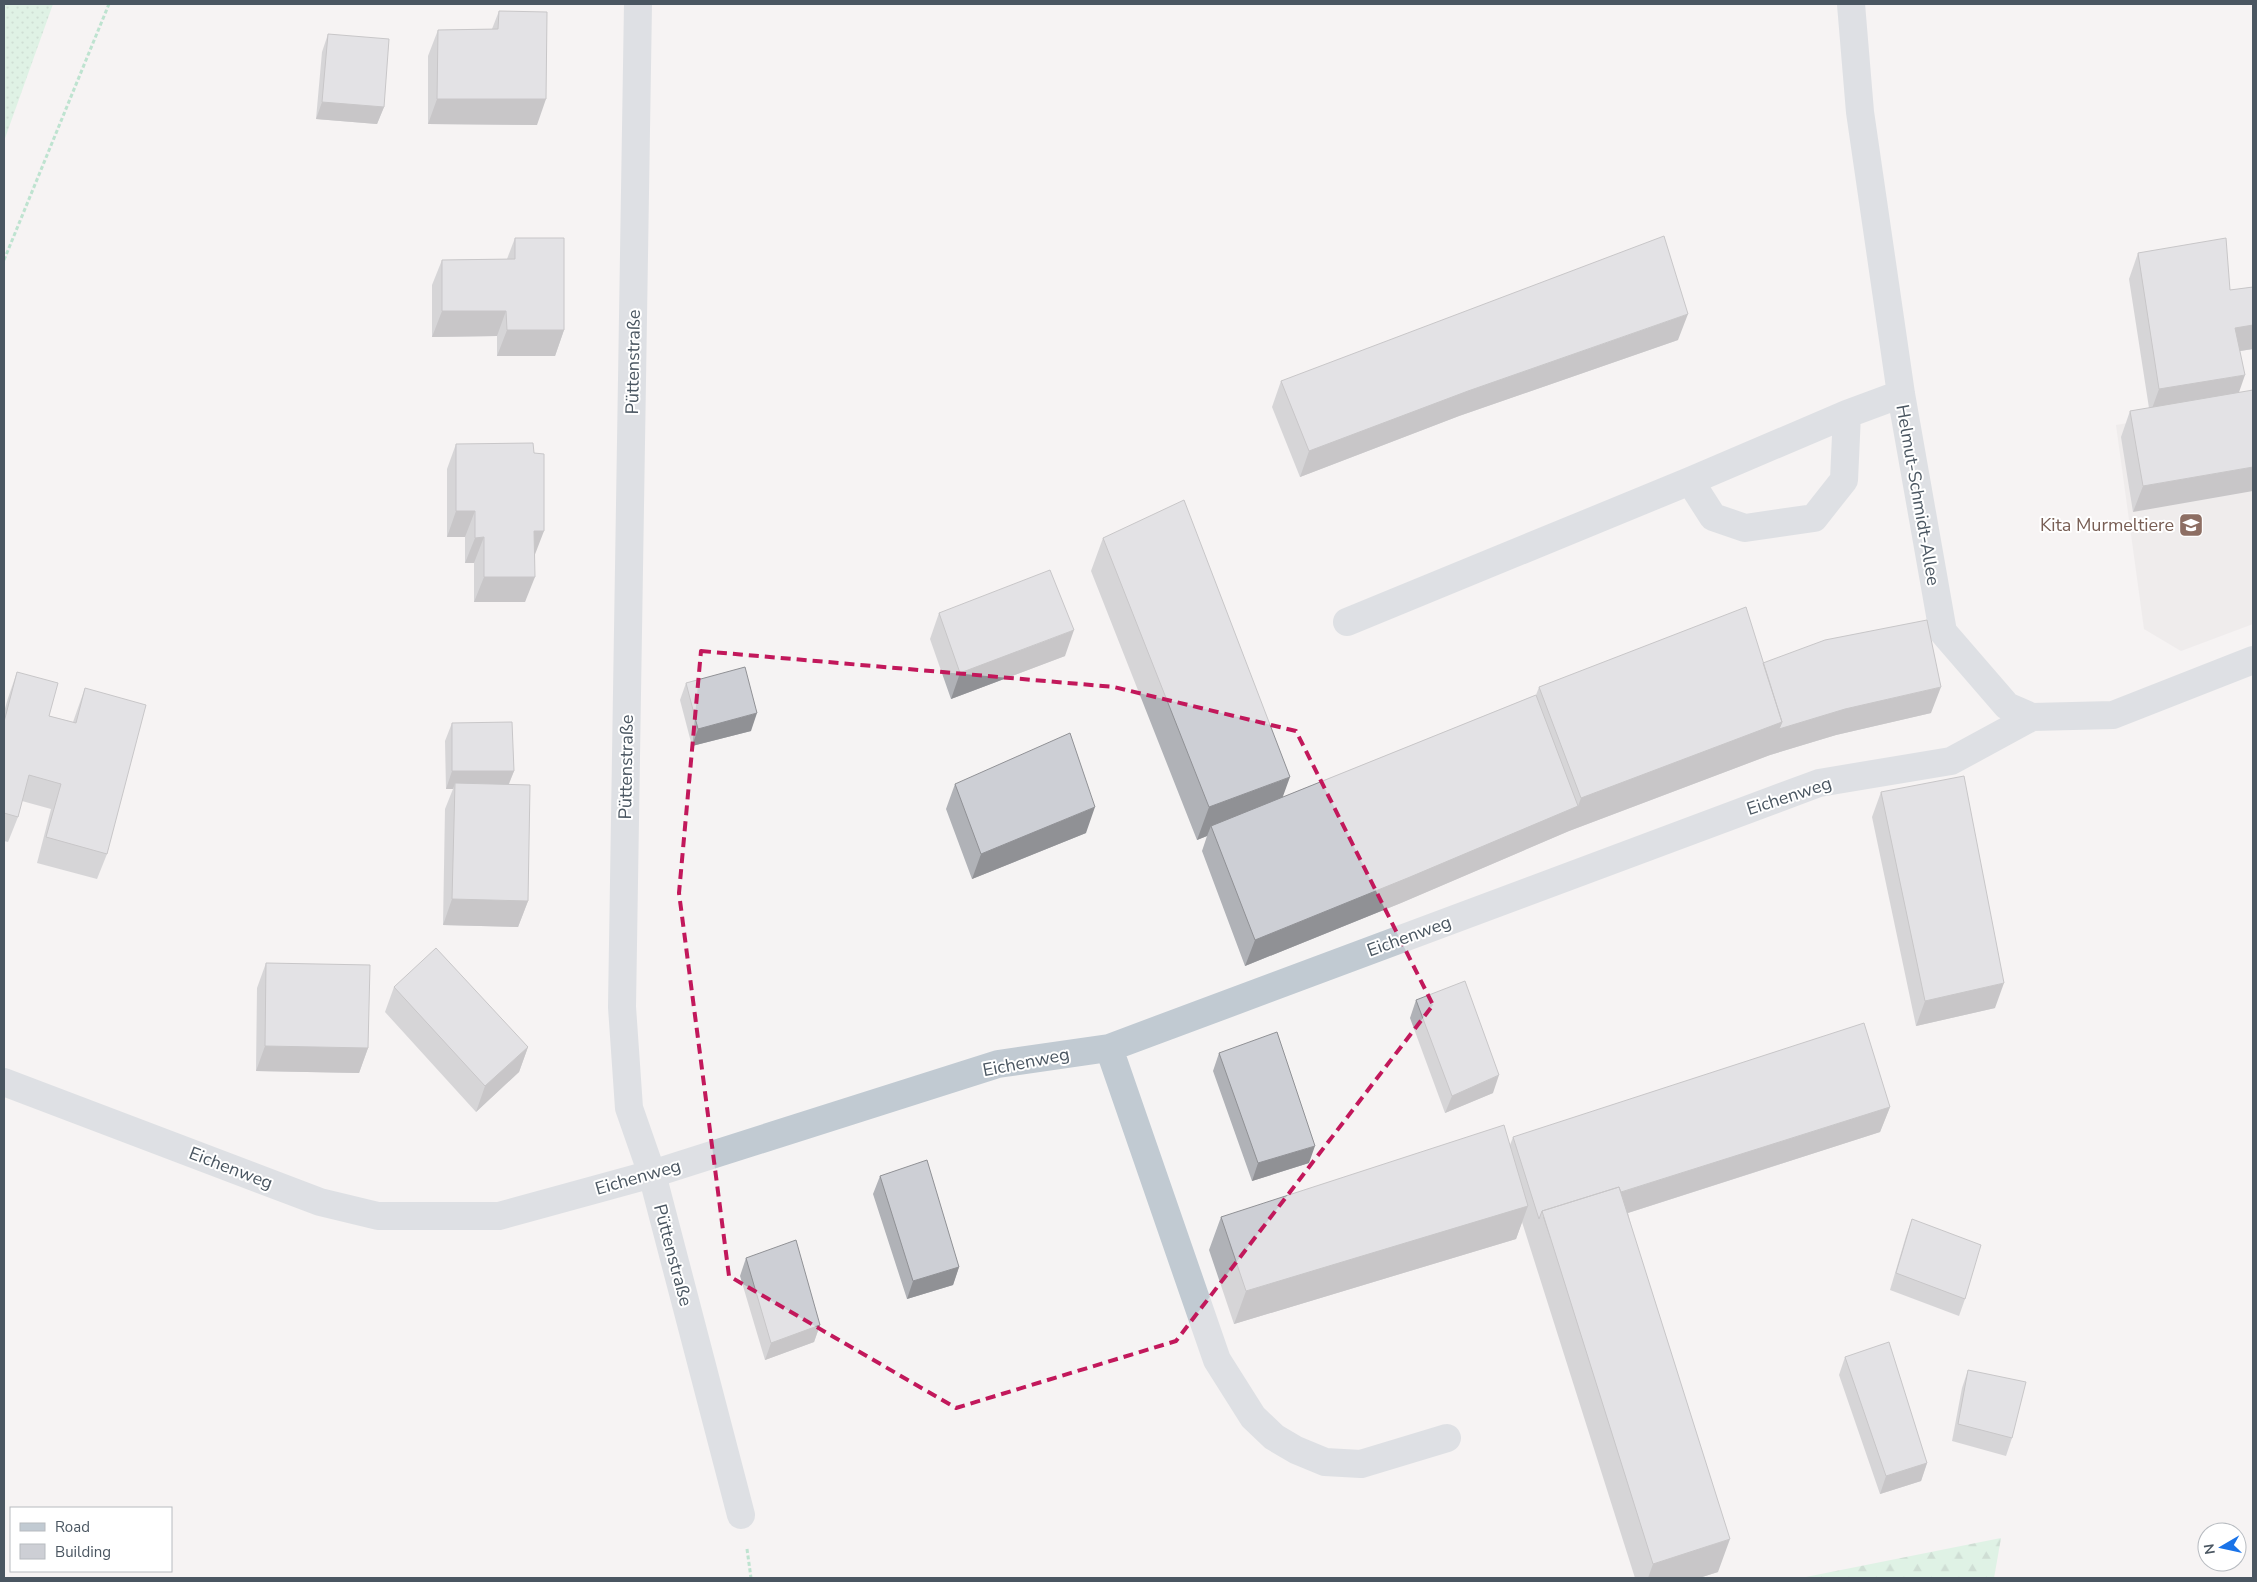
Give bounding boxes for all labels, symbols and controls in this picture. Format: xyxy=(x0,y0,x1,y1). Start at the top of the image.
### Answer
street label: Püttenstraße xyxy=(620,309,646,415)
street label: Helmut-Schmidt-Allee xyxy=(1890,403,1946,587)
school or university icon: Kita Murmeltiere xyxy=(2178,512,2204,538)
place label: Kita Murmeltiere xyxy=(2040,513,2174,537)
street label: Püttenstraße xyxy=(613,714,639,820)
street label: Eichenweg xyxy=(1743,771,1835,821)
street label: Eichenweg xyxy=(1364,910,1454,962)
street label: Eichenweg xyxy=(980,1042,1072,1082)
street label: Eichenweg xyxy=(186,1141,276,1195)
street label: Eichenweg xyxy=(592,1153,684,1201)
street label: Püttenstraße xyxy=(648,1201,698,1309)
legend xyxy=(10,1507,172,1572)
text: Road xyxy=(55,1517,90,1537)
north arrow xyxy=(2197,1522,2247,1572)
text: Building xyxy=(55,1542,111,1562)
text: N xyxy=(2199,1542,2220,1556)

